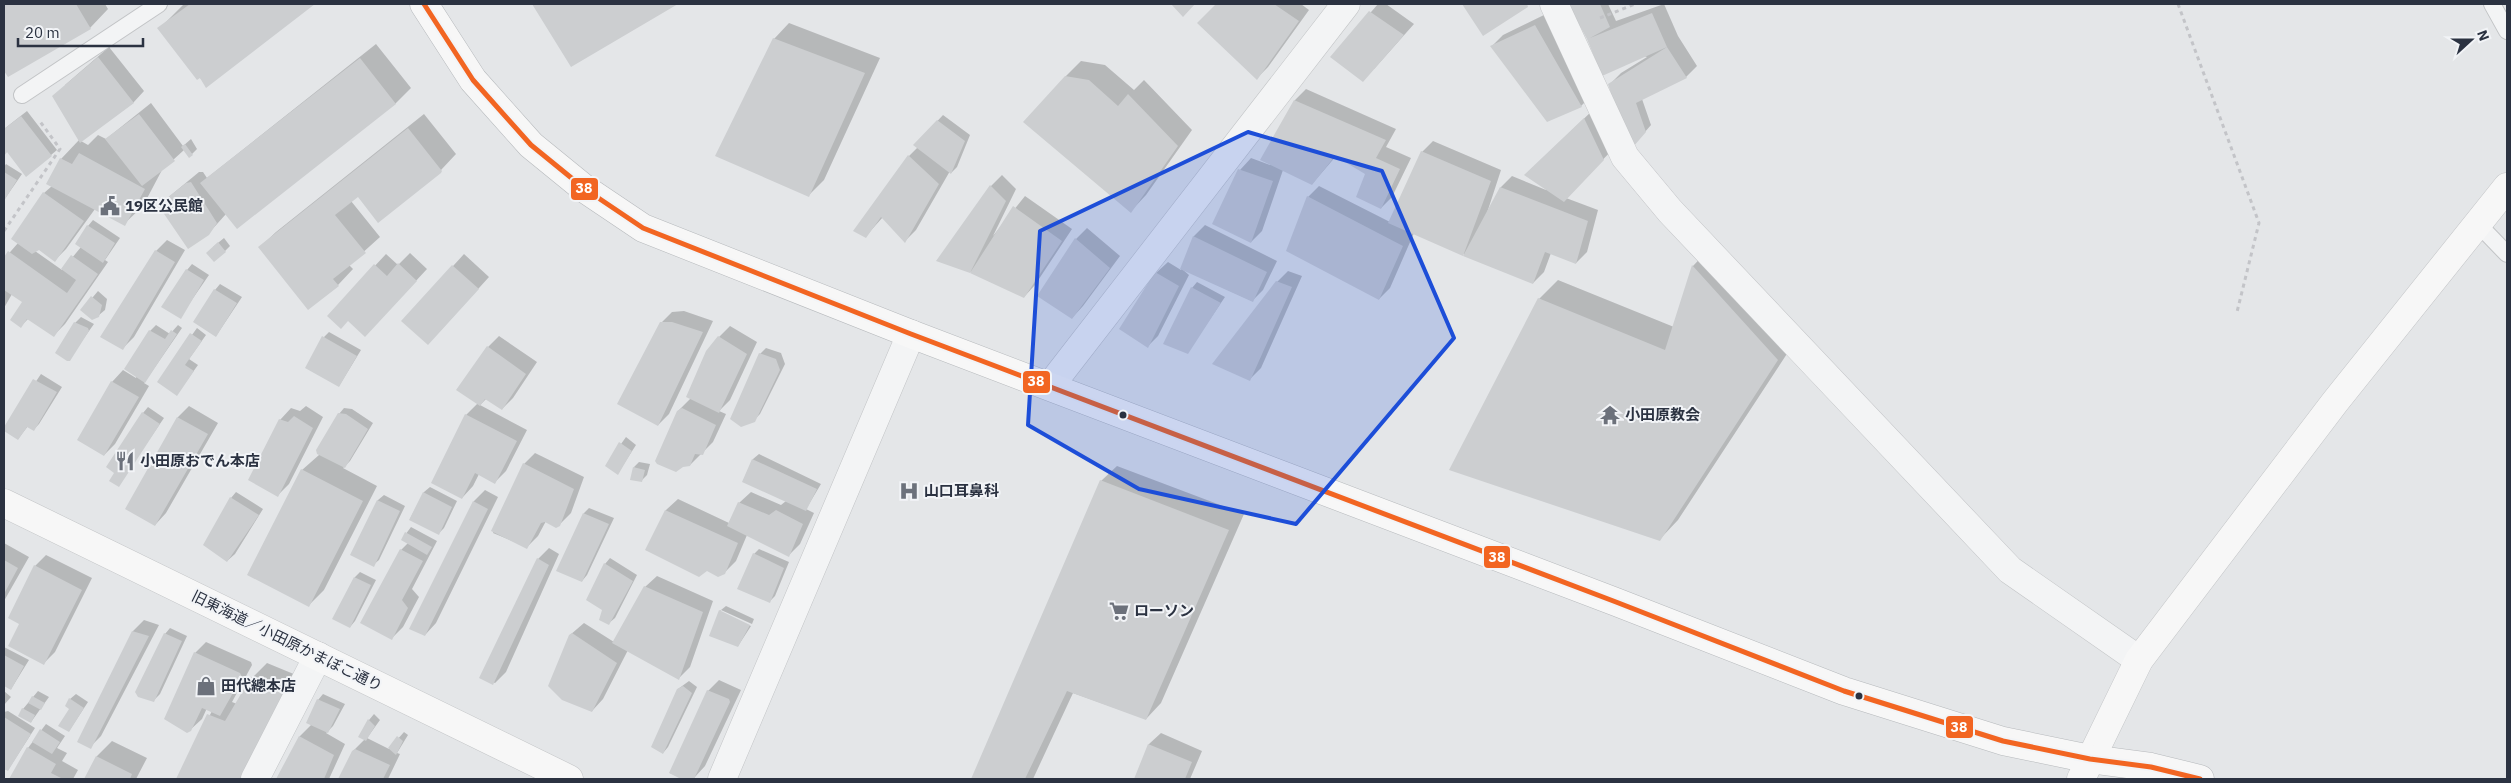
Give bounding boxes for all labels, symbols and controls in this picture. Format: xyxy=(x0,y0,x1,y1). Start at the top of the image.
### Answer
scale bar xyxy=(18,15,142,47)
north arrow xyxy=(2446,15,2496,65)
text: 20 m xyxy=(25,23,60,42)
text: N xyxy=(2473,27,2493,43)
line badge: 38 xyxy=(570,177,599,201)
text: 38 xyxy=(576,179,592,197)
public building icon: 19区公民館 xyxy=(99,195,121,217)
place label: 19区公民館 xyxy=(125,196,203,215)
line badge: 38 xyxy=(1022,370,1051,394)
text: 38 xyxy=(1028,372,1044,390)
temple icon: 小田原教会 xyxy=(1599,404,1621,426)
place label: 小田原教会 xyxy=(1625,405,1700,424)
unlabelled marker xyxy=(1118,410,1128,420)
restaurant icon: 小田原おでん本店 xyxy=(114,450,136,472)
place label: 小田原おでん本店 xyxy=(140,451,260,470)
hospital icon: 山口耳鼻科 xyxy=(898,480,920,502)
place label: 山口耳鼻科 xyxy=(924,481,999,500)
line badge: 38 xyxy=(1483,545,1511,569)
text: 38 xyxy=(1489,548,1505,566)
street label: 旧東海道／小田原かまぼこ通り xyxy=(189,586,386,695)
supermarket icon: ローソン xyxy=(1108,600,1130,622)
place label: ローソン xyxy=(1134,601,1194,620)
shop icon: 田代總本店 xyxy=(195,675,217,697)
place label: 田代總本店 xyxy=(221,676,296,695)
unlabelled marker xyxy=(1854,691,1864,701)
line badge: 38 xyxy=(1945,715,1974,739)
text: 38 xyxy=(1951,718,1967,736)

